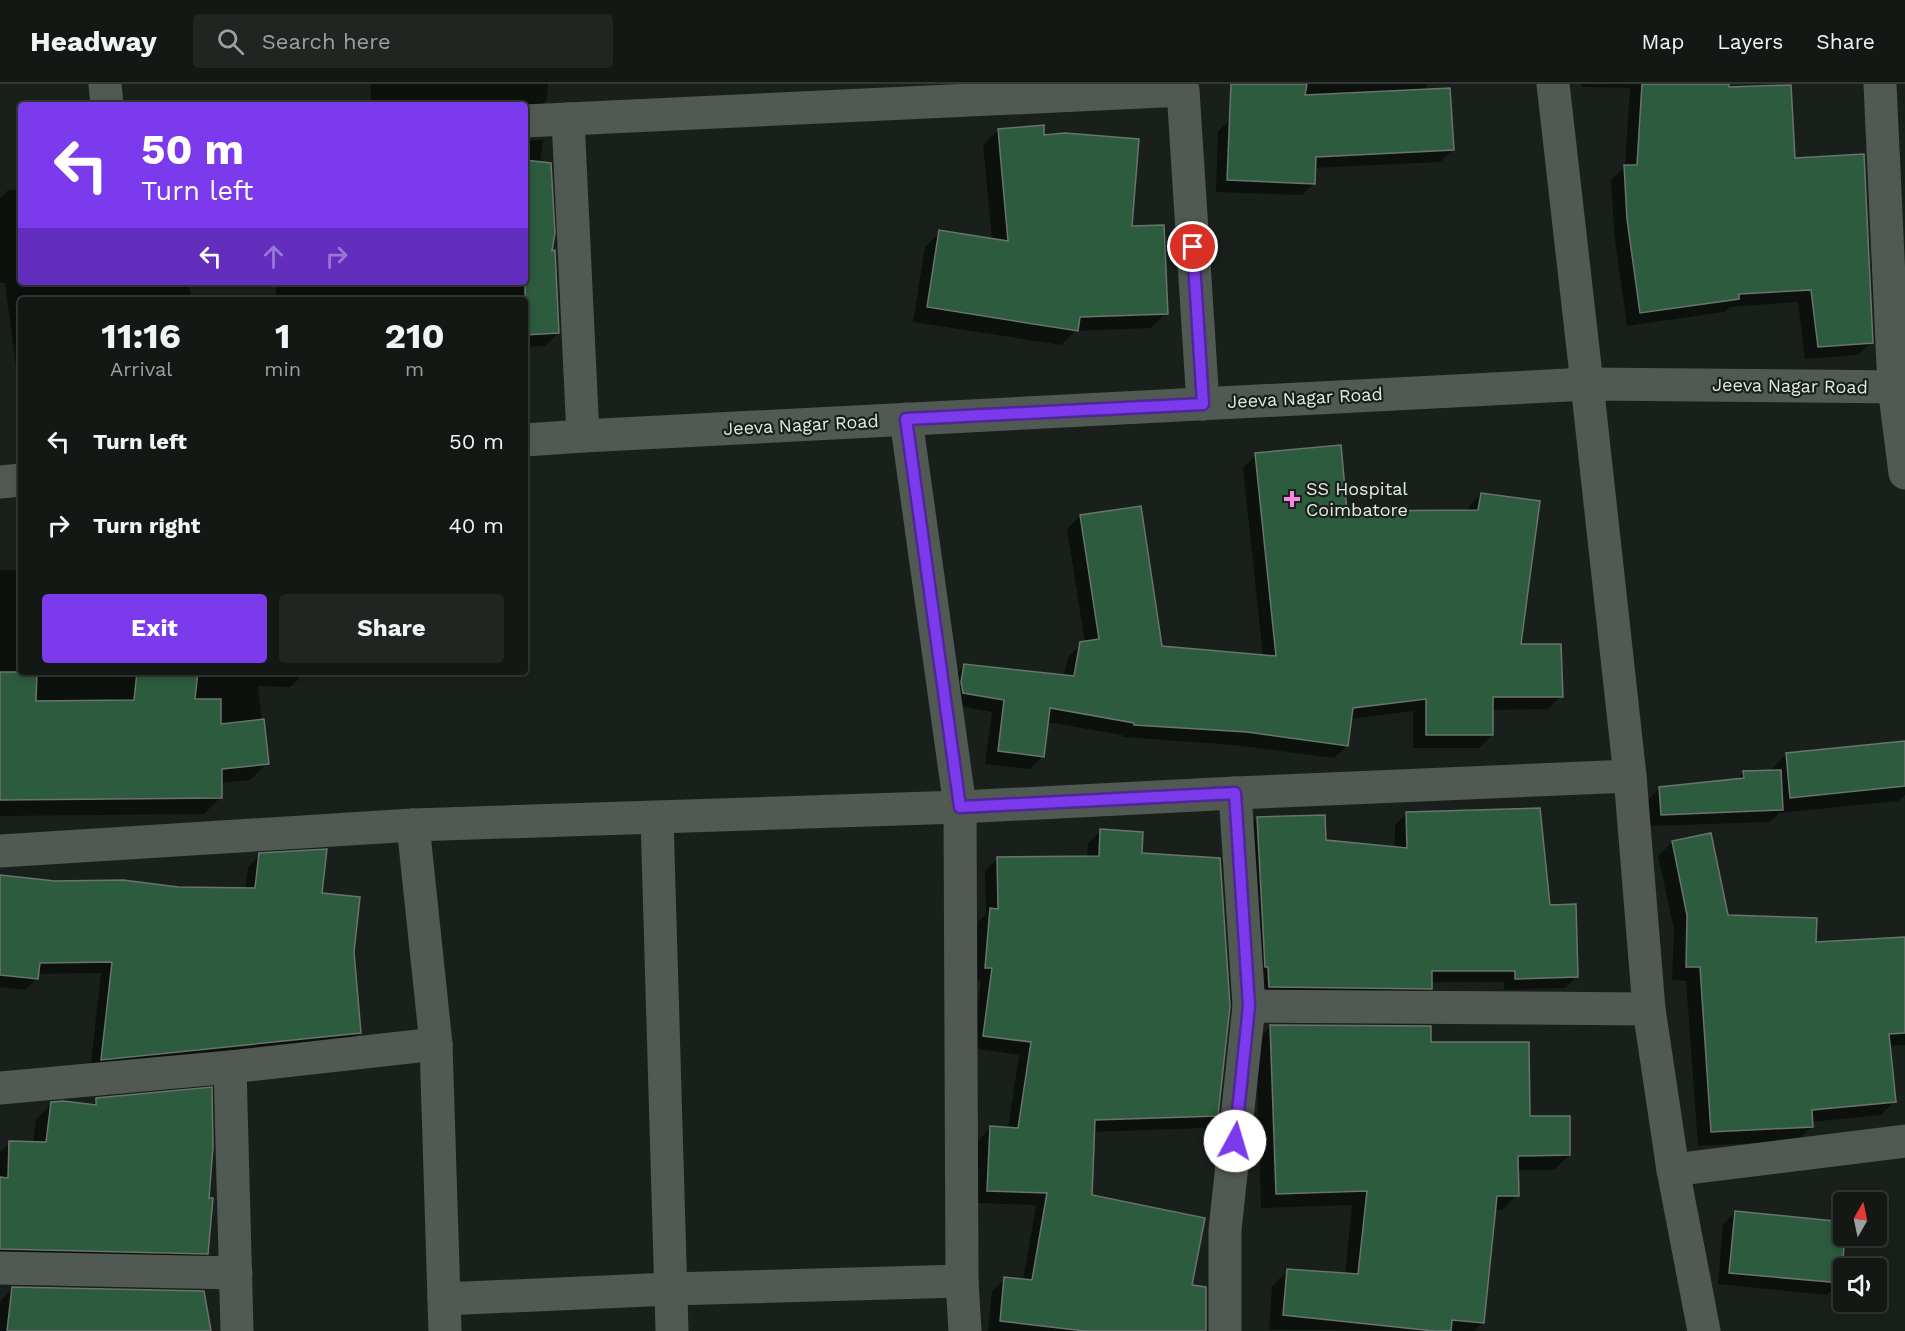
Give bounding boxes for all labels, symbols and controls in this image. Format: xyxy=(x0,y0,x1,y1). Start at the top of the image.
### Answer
search box xyxy=(193,14,613,68)
text: Headway xyxy=(30,25,157,58)
icon: search xyxy=(214,25,247,58)
text: Search here xyxy=(262,29,391,54)
text: Map xyxy=(1641,29,1684,54)
text: Layers xyxy=(1717,29,1783,54)
text: Share xyxy=(1816,29,1875,54)
text: 50 m xyxy=(141,125,244,174)
icon: left xyxy=(42,126,120,204)
text: Turn left xyxy=(141,175,253,207)
pin xyxy=(1167,221,1218,272)
icon: arrive xyxy=(1176,230,1209,263)
icon: left xyxy=(194,240,227,273)
icon: ahead xyxy=(257,240,290,273)
icon: right xyxy=(320,240,353,273)
text: 11:16 xyxy=(101,315,181,357)
text: 1 xyxy=(275,315,290,357)
text: 210 xyxy=(384,315,445,357)
text: Arrival xyxy=(110,357,172,381)
text: min xyxy=(264,357,301,381)
text: m xyxy=(405,357,424,381)
street label: Jeeva Nagar Road xyxy=(1712,374,1868,397)
street label: Jeeva Nagar Road xyxy=(1227,383,1383,412)
street label: Jeeva Nagar Road xyxy=(723,410,879,439)
icon: left xyxy=(42,425,75,458)
text: Turn left xyxy=(93,429,187,454)
text: 50 m xyxy=(449,429,504,454)
place label: SS Hospital Coimbatore xyxy=(1306,478,1408,520)
marker: SS Hospital Coimbatore xyxy=(1283,490,1301,508)
icon: right xyxy=(42,509,75,542)
text: Turn right xyxy=(93,513,200,538)
text: 40 m xyxy=(448,513,504,538)
button: Exit xyxy=(42,594,267,663)
button: Share xyxy=(279,594,504,663)
position arrow xyxy=(1203,1109,1267,1173)
north arrow xyxy=(1833,1192,1887,1246)
map controls xyxy=(1833,1192,1887,1312)
button: sound xyxy=(1833,1258,1887,1312)

